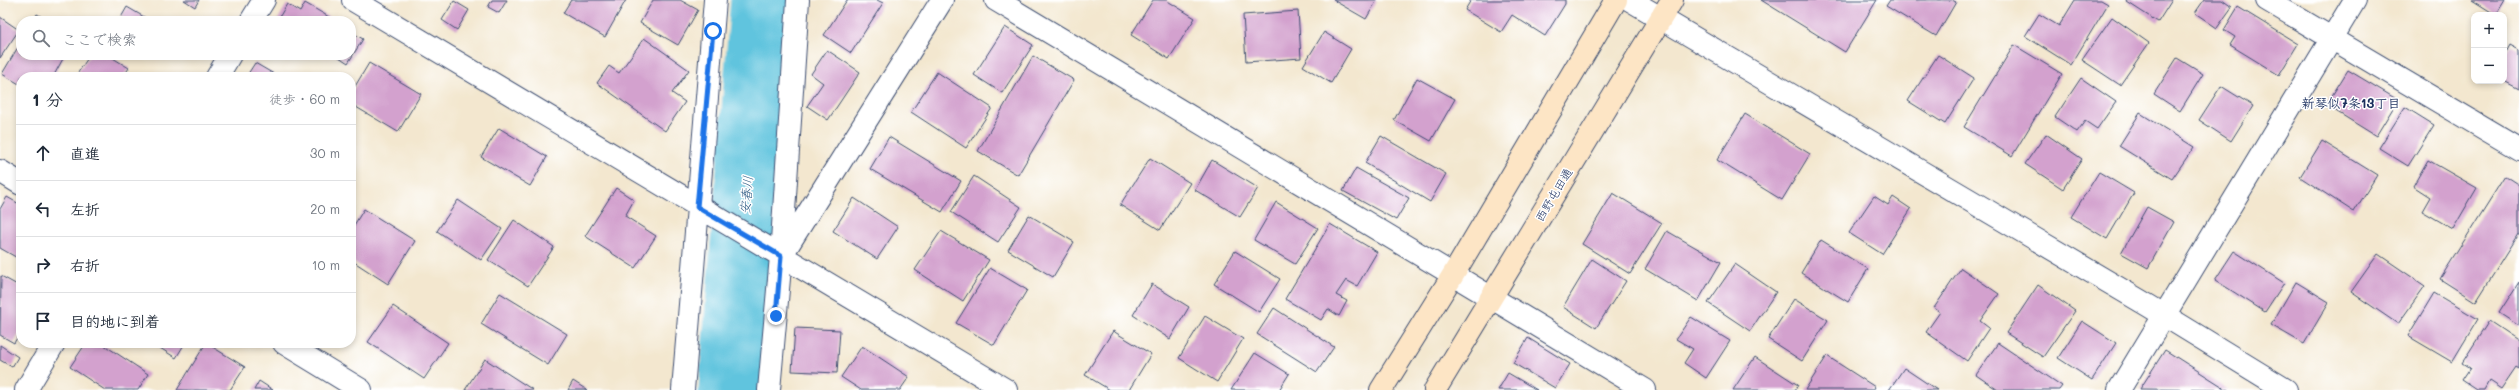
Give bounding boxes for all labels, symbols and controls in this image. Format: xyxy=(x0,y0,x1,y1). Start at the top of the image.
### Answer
map controls xyxy=(2471,12,2507,84)
button: + xyxy=(2471,12,2507,48)
search box xyxy=(16,16,356,60)
route start xyxy=(704,22,722,40)
icon: search xyxy=(30,27,52,49)
text: ここで検索 xyxy=(62,29,137,49)
button: − xyxy=(2471,48,2507,84)
text: 1 分 xyxy=(32,88,63,110)
text: 徒歩 · 60 m xyxy=(270,90,340,107)
district label: 新琴似7条13丁目 xyxy=(2302,94,2400,111)
icon: ahead xyxy=(32,142,54,164)
text: 直進 xyxy=(70,143,100,163)
text: 30 m xyxy=(310,144,340,161)
street label: 西野屯田通 xyxy=(1531,165,1575,224)
water label: 安春川 xyxy=(735,175,756,215)
icon: left xyxy=(32,198,54,220)
text: 左折 xyxy=(70,199,100,219)
text: 20 m xyxy=(310,200,340,217)
icon: right xyxy=(32,254,54,276)
text: 右折 xyxy=(70,255,100,275)
text: 10 m xyxy=(312,256,340,273)
route end xyxy=(767,307,785,325)
icon: arrive xyxy=(32,310,54,332)
text: 目的地に到着 xyxy=(70,311,160,331)

